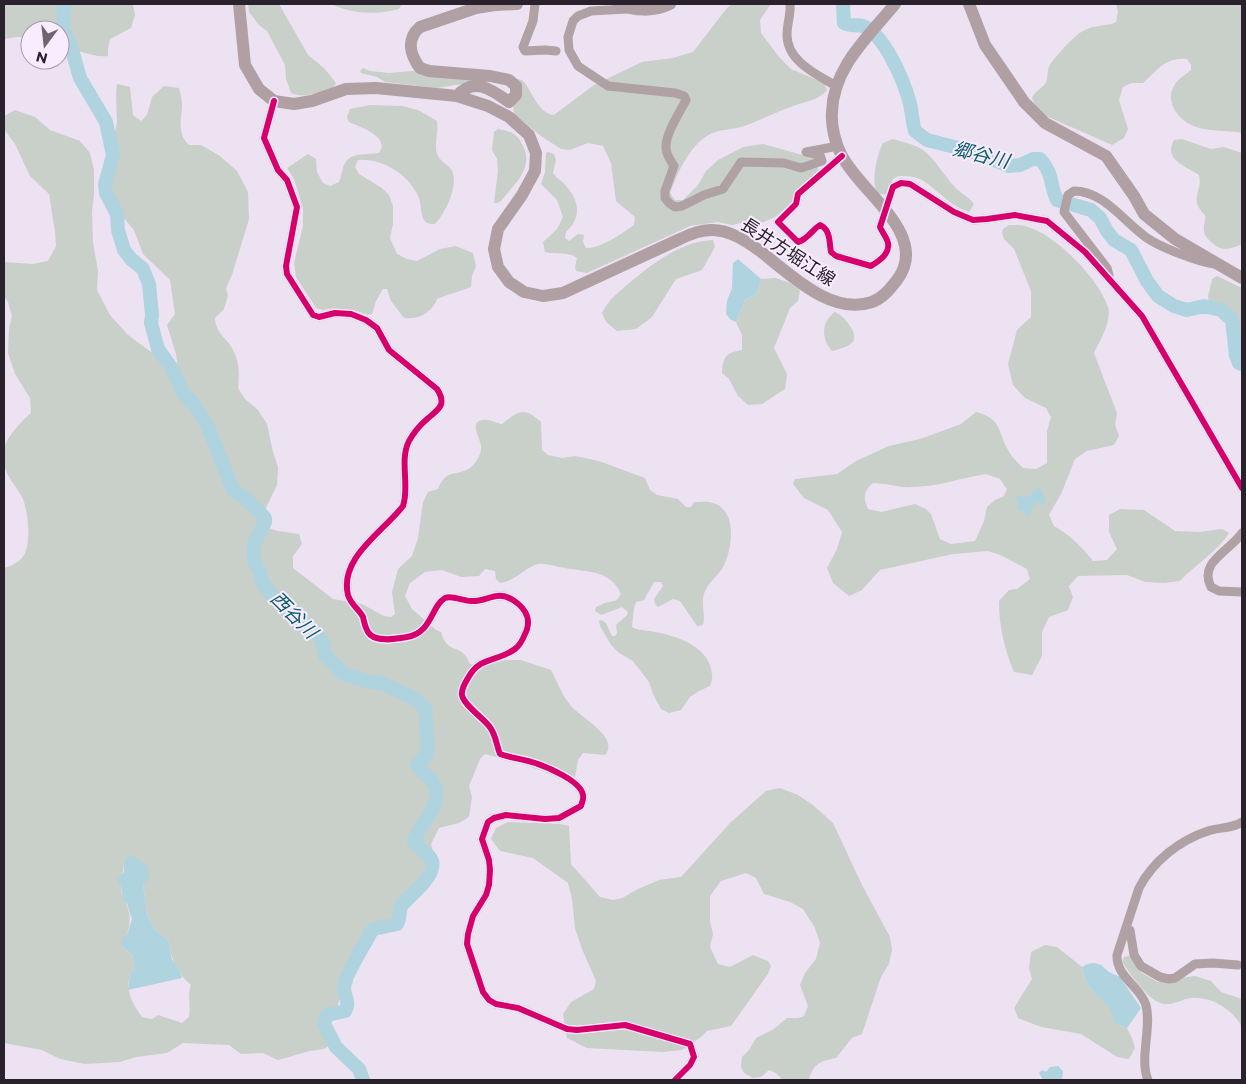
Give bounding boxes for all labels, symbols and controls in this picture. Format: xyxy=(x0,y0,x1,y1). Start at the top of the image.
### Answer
north arrow xyxy=(20,20,70,70)
text: N xyxy=(34,47,49,68)
water label: 郷谷川 xyxy=(951,137,1013,174)
street label: 長井方堀江線 xyxy=(737,213,839,291)
water label: 西谷川 xyxy=(266,587,324,645)

